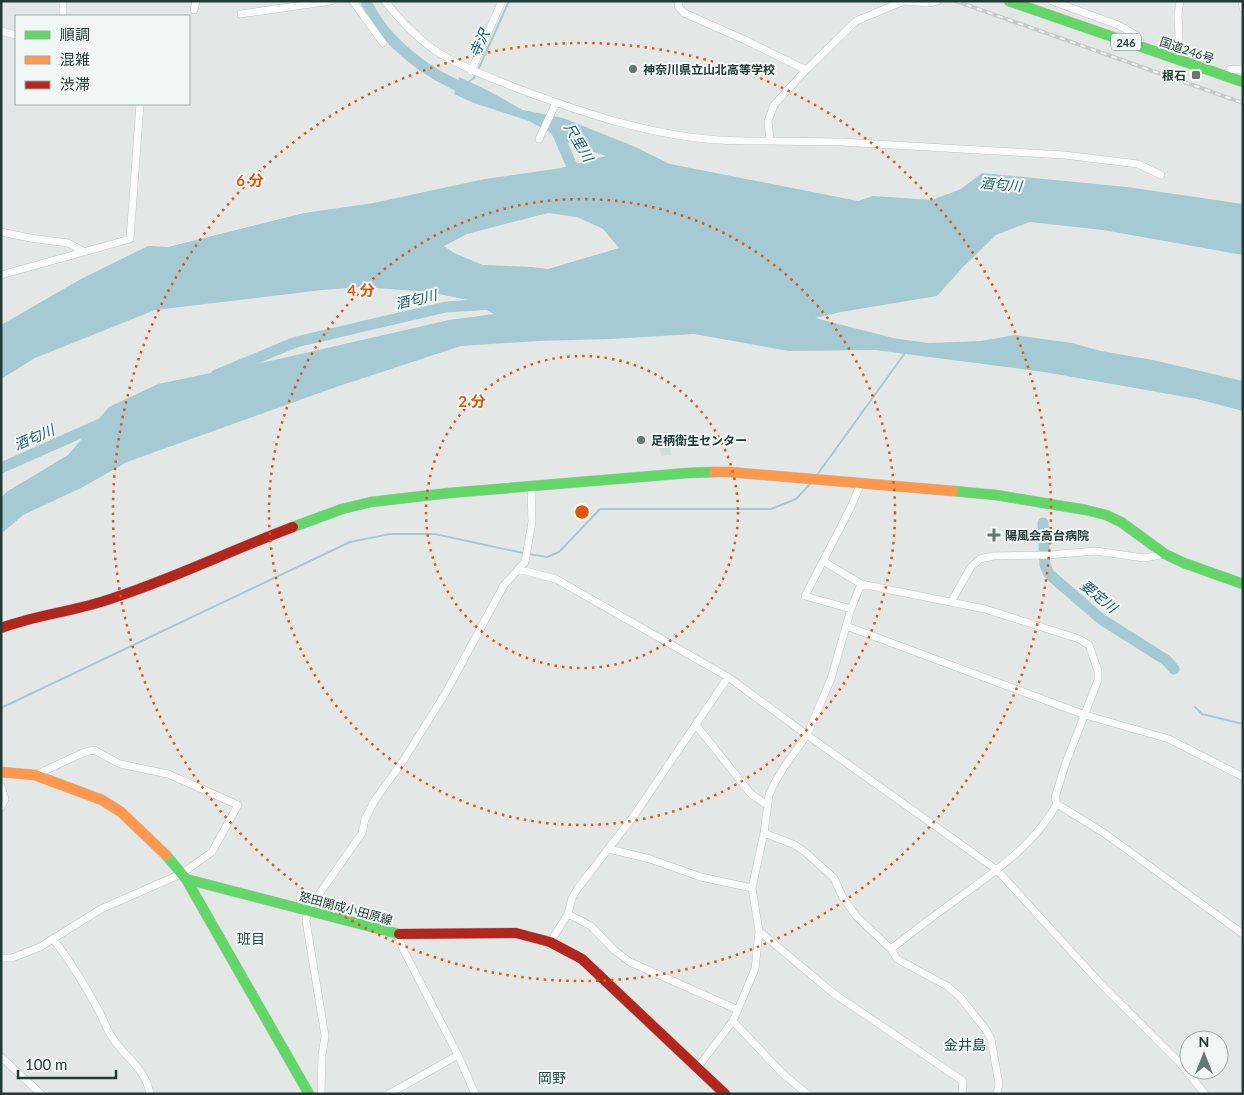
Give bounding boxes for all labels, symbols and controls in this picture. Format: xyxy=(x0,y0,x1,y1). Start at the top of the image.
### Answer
legend xyxy=(15,15,190,105)
text: 順調 xyxy=(60,25,90,43)
water label: 寺沢 xyxy=(466,25,493,59)
road number: 246 xyxy=(1111,34,1141,51)
street label: 国道246号 xyxy=(1158,34,1216,66)
text: 混雑 xyxy=(60,50,90,68)
place label: 神奈川県立山北高等学校 xyxy=(643,62,775,77)
marker: 神奈川県立山北高等学校 xyxy=(627,63,639,75)
place label: 根石 xyxy=(1162,68,1186,83)
marker: 根石 xyxy=(1190,69,1202,81)
text: 渋滞 xyxy=(60,75,90,93)
water label: 尺里川 xyxy=(561,120,598,166)
text: 6 分 xyxy=(236,171,264,189)
water label: 酒匂川 xyxy=(979,174,1025,194)
text: 4 分 xyxy=(347,281,375,299)
water label: 酒匂川 xyxy=(394,286,440,312)
text: 2 分 xyxy=(458,392,486,410)
water label: 酒匂川 xyxy=(11,420,58,453)
place label: 足柄衛生センター xyxy=(651,433,747,448)
marker: 足柄衛生センター xyxy=(635,434,647,446)
centre of rings xyxy=(573,503,591,521)
marker: 陽風会高台病院 xyxy=(987,528,1001,542)
place label: 陽風会高台病院 xyxy=(1005,528,1089,543)
water label: 要定川 xyxy=(1077,576,1122,617)
street label: 怒田開成小田原線 xyxy=(298,888,394,928)
district label: 班目 xyxy=(237,930,265,947)
north arrow xyxy=(1179,1030,1229,1080)
text: N xyxy=(1199,1033,1209,1050)
district label: 金井島 xyxy=(944,1036,986,1053)
scale bar xyxy=(18,1048,115,1080)
text: 100 m xyxy=(25,1055,67,1073)
district label: 岡野 xyxy=(538,1069,566,1086)

